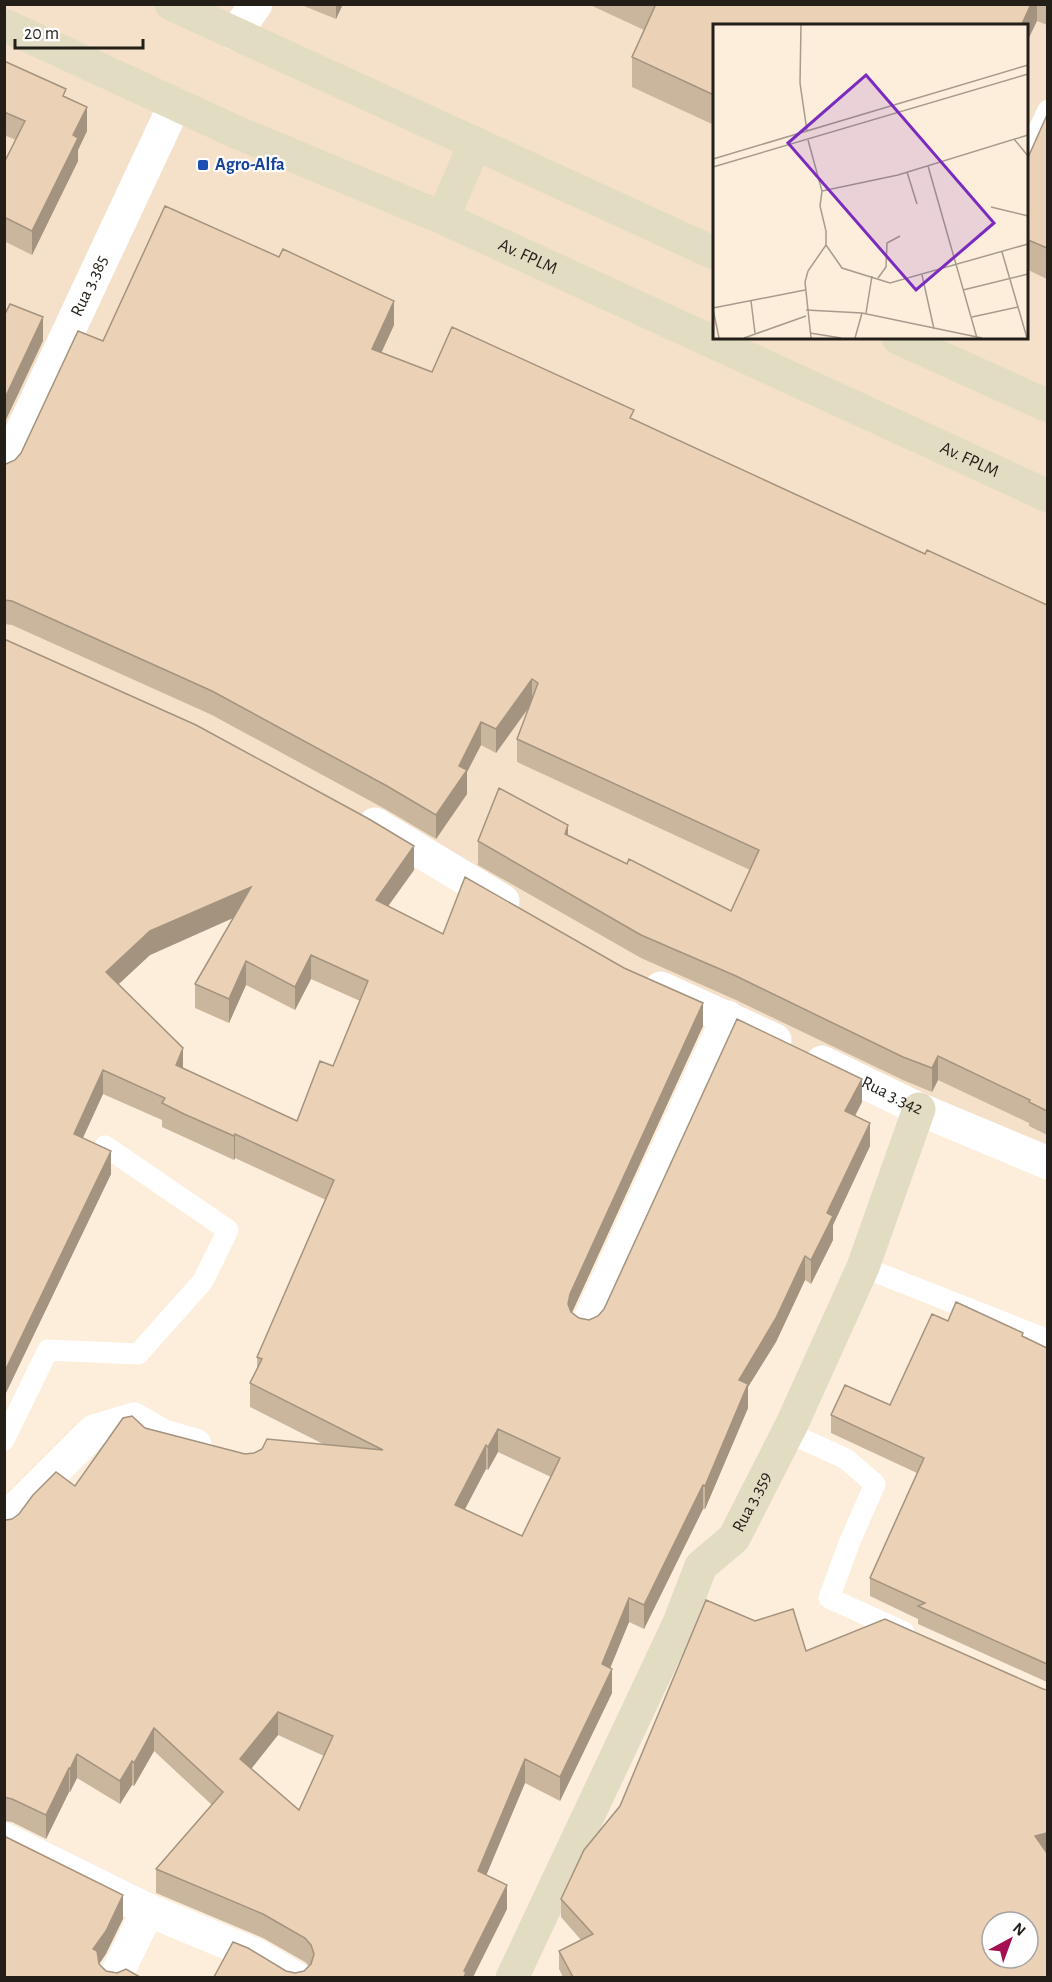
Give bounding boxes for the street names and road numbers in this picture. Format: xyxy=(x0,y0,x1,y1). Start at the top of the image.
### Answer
street label: Av. FPLM xyxy=(496,236,560,278)
street label: Rua 3.385 xyxy=(68,253,112,319)
street label: Av. FPLM xyxy=(937,439,1002,481)
street label: Rua 3.342 xyxy=(859,1074,926,1118)
street label: Rua 3.359 xyxy=(729,1469,775,1535)

